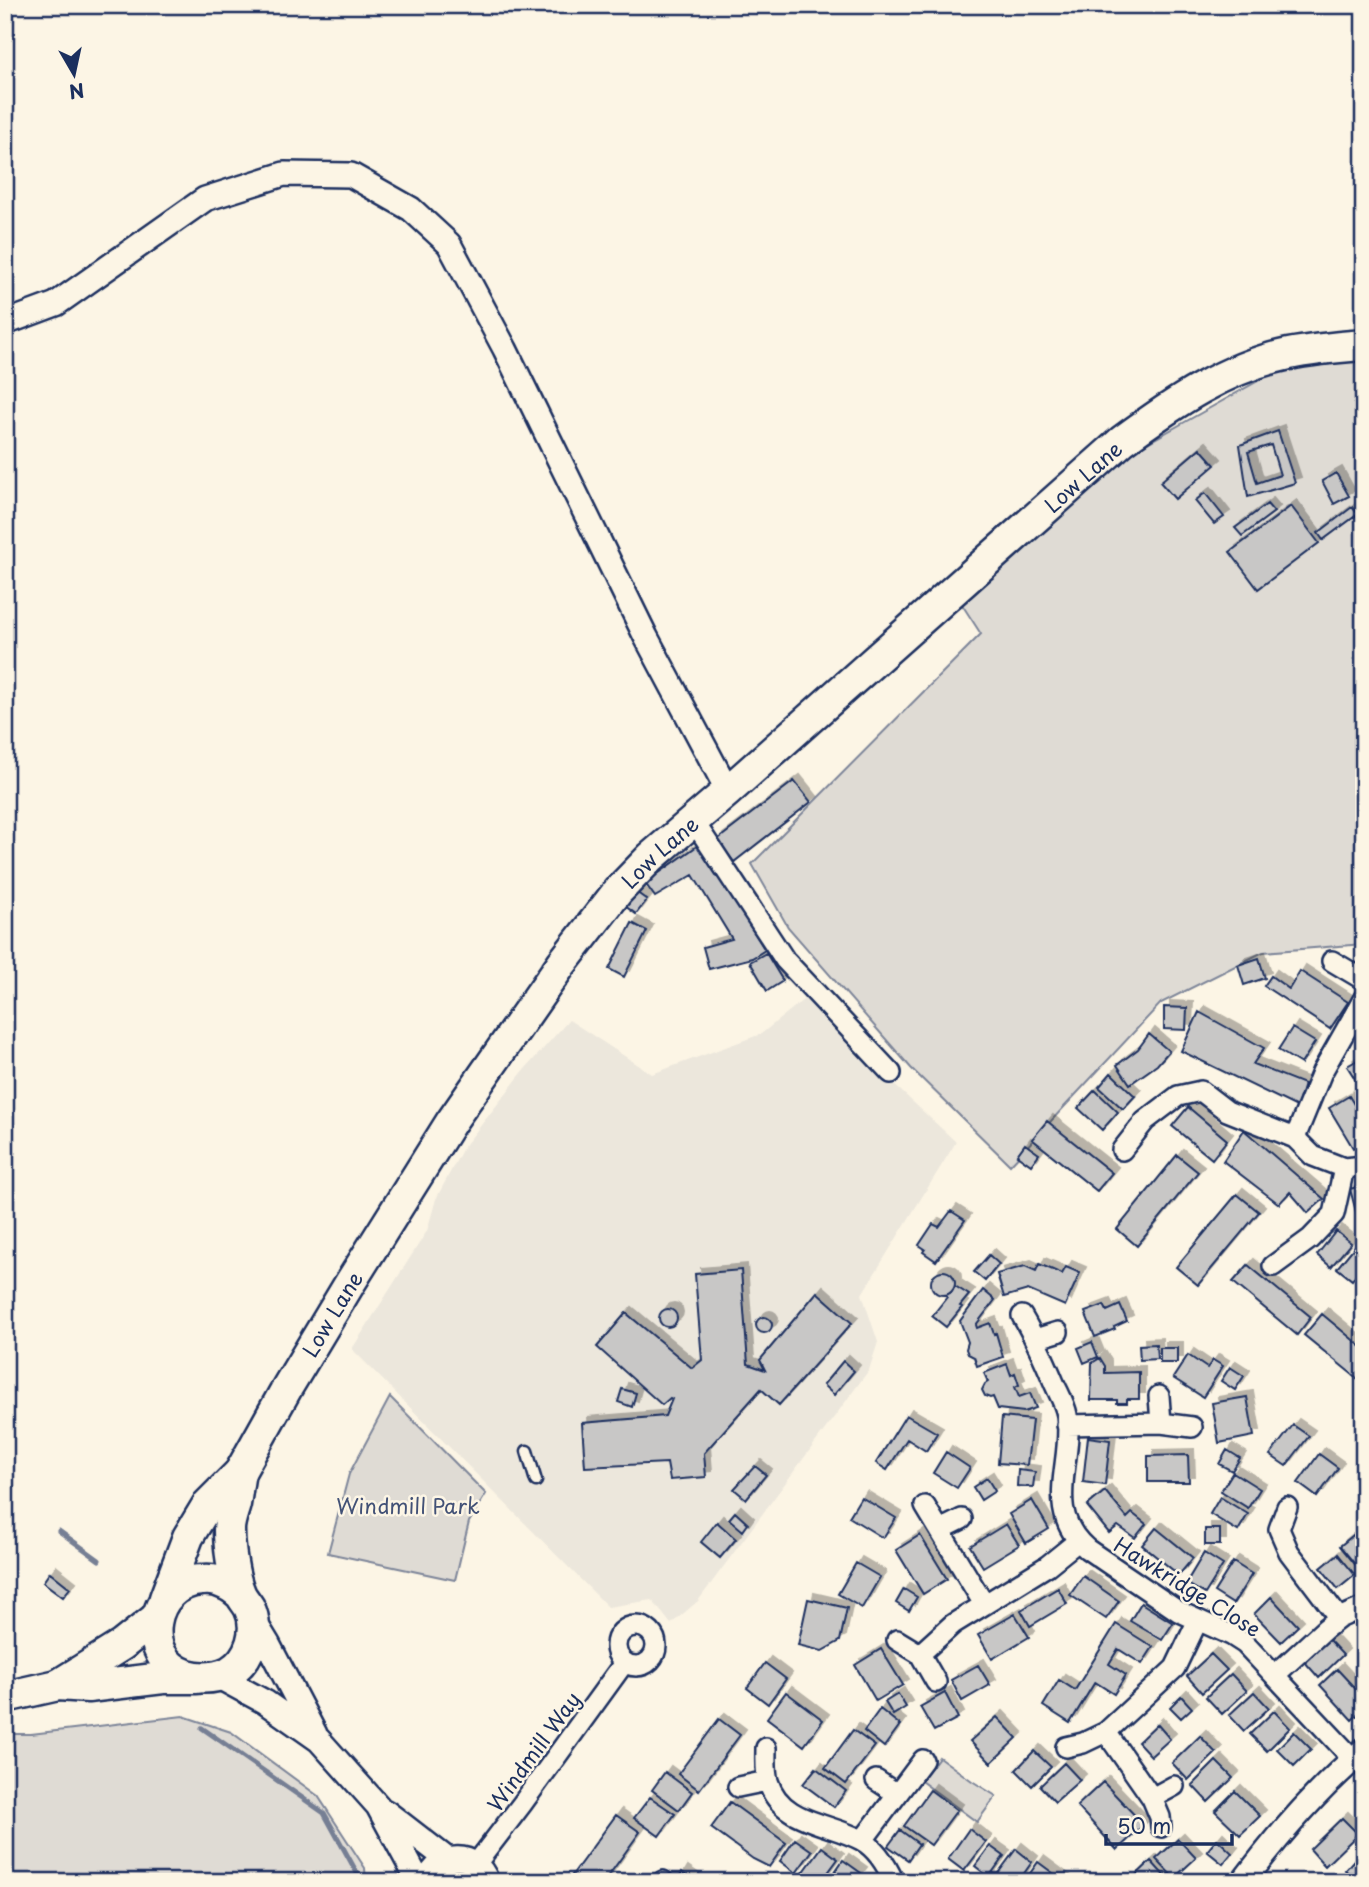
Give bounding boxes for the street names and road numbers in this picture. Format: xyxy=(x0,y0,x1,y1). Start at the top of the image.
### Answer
street label: Low Lane xyxy=(1036,432,1129,520)
street label: Low Lane xyxy=(613,808,705,895)
street label: Low Lane xyxy=(293,1264,370,1363)
street label: Hawkridge Close xyxy=(1108,1528,1268,1644)
street label: Windmill Way xyxy=(479,1684,587,1818)

